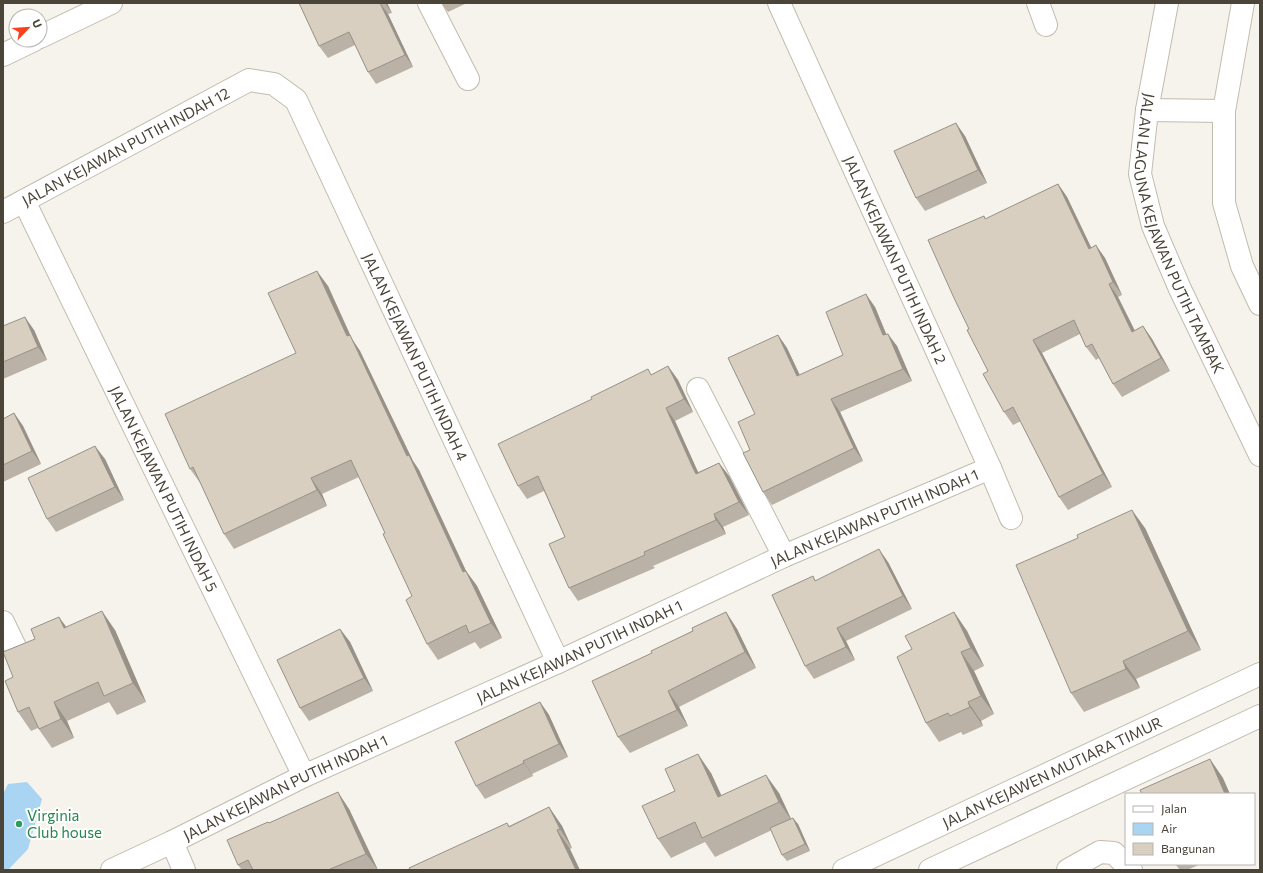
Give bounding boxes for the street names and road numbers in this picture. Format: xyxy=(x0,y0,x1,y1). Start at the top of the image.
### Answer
street label: JALAN KEJAWAN PUTIH INDAH 12 xyxy=(19,83,232,209)
street label: JALAN LAGUNA KEJAWAN PUTIH TAMBAK xyxy=(1130,92,1228,376)
street label: JALAN KEJAWAN PUTIH INDAH 2 xyxy=(841,153,951,367)
street label: JALAN KEJAWAN PUTIH INDAH 4 xyxy=(360,250,472,464)
street label: JALAN KEJAWAN PUTIH INDAH 5 xyxy=(106,383,222,595)
street label: JALAN KEJAWAN PUTIH INDAH 1 xyxy=(767,465,981,570)
street label: JALAN KEJAWAN PUTIH INDAH 1 xyxy=(474,596,685,706)
street label: JALAN KEJAWEN MUTIARA TIMUR xyxy=(939,713,1165,831)
street label: JALAN KEJAWAN PUTIH INDAH 1 xyxy=(180,731,390,844)

